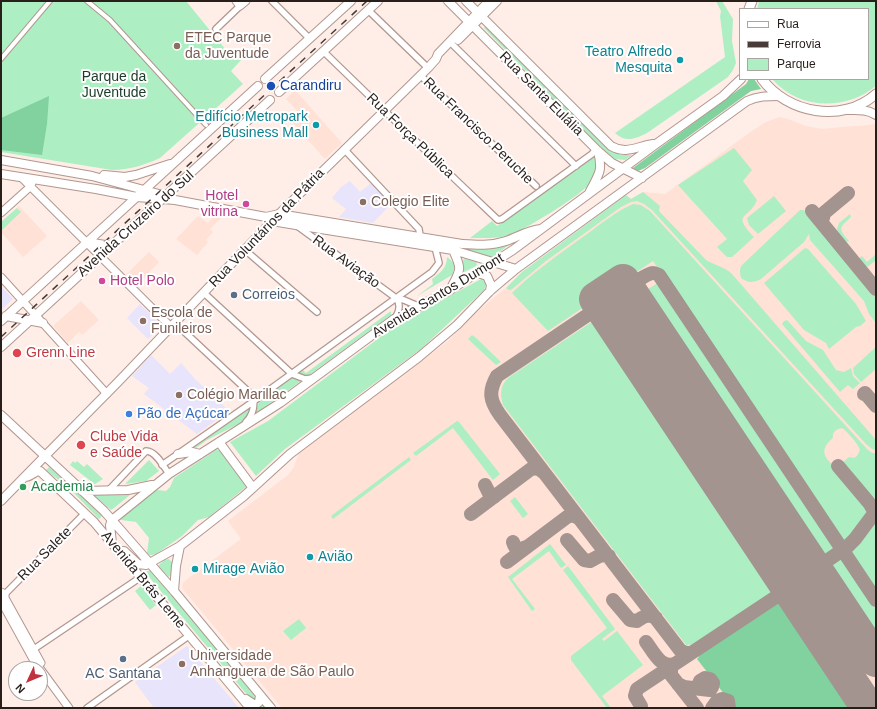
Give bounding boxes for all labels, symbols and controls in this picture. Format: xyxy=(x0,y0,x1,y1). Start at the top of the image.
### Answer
legend xyxy=(739,8,869,80)
text: Rua xyxy=(777,17,799,31)
place label: ETEC Parque da Juventude xyxy=(185,30,271,62)
text: Ferrovia xyxy=(777,37,821,51)
marker: ETEC Parque da Juventude xyxy=(172,41,182,51)
place label: Teatro Alfredo Mesquita xyxy=(585,44,672,76)
street label: Rua Santa Eulália xyxy=(495,48,587,140)
marker: Teatro Alfredo Mesquita xyxy=(675,55,685,65)
text: Parque xyxy=(777,57,816,71)
park label: Parque da Juventude xyxy=(82,69,146,102)
street label: Rua Francisco Peruche xyxy=(420,74,536,188)
place label: Carandiru xyxy=(280,78,341,94)
marker: Carandiru xyxy=(265,80,277,92)
street label: Rua Força Pública xyxy=(363,90,457,182)
place label: Edifício Metropark Business Mall xyxy=(195,109,308,142)
marker: Edifício Metropark Business Mall xyxy=(311,120,321,130)
street label: Rua Voluntários da Pátria xyxy=(206,165,328,291)
street label: Avenida Cruzeiro do Sul xyxy=(74,167,198,281)
place label: Hotel vitrina xyxy=(201,188,238,220)
place label: Colegio Elite xyxy=(371,194,450,210)
marker: Colegio Elite xyxy=(358,197,368,207)
marker: Hotel vitrina xyxy=(241,199,251,209)
street label: Rua Aviação xyxy=(309,232,383,292)
street label: Avenida Santos Dumont xyxy=(369,250,507,342)
place label: Hotel Polo xyxy=(110,273,175,289)
marker: Hotel Polo xyxy=(97,276,107,286)
place label: Correios xyxy=(242,287,295,303)
marker: Correios xyxy=(229,290,239,300)
place label: Escola de Funileiros xyxy=(151,305,212,338)
marker: Escola de Funileiros xyxy=(138,316,148,326)
place label: Grenn Line xyxy=(26,345,95,361)
marker: Grenn Line xyxy=(11,347,23,359)
place label: Colégio Marillac xyxy=(187,387,287,403)
marker: Colégio Marillac xyxy=(174,390,184,400)
place label: Pão de Açúcar xyxy=(137,406,229,422)
marker: Pão de Açúcar xyxy=(124,409,134,419)
place label: Clube Vida e Saúde xyxy=(90,429,158,462)
marker: Clube Vida e Saúde xyxy=(75,439,87,451)
place label: Academia xyxy=(31,479,93,495)
marker: Academia xyxy=(18,482,28,492)
street label: Rua Salete xyxy=(15,524,75,584)
street label: Avenida Brás Leme xyxy=(97,528,189,632)
place label: Avião xyxy=(318,549,353,565)
marker: Avião xyxy=(305,552,315,562)
place label: Mirage Avião xyxy=(203,561,284,577)
marker: Mirage Avião xyxy=(190,564,200,574)
place label: Universidade Anhanguera de São Paulo xyxy=(190,648,354,680)
marker: AC Santana xyxy=(118,654,128,664)
marker: Universidade Anhanguera de São Paulo xyxy=(177,659,187,669)
north arrow xyxy=(8,661,48,701)
place label: AC Santana xyxy=(85,666,161,682)
text: N xyxy=(13,682,27,696)

